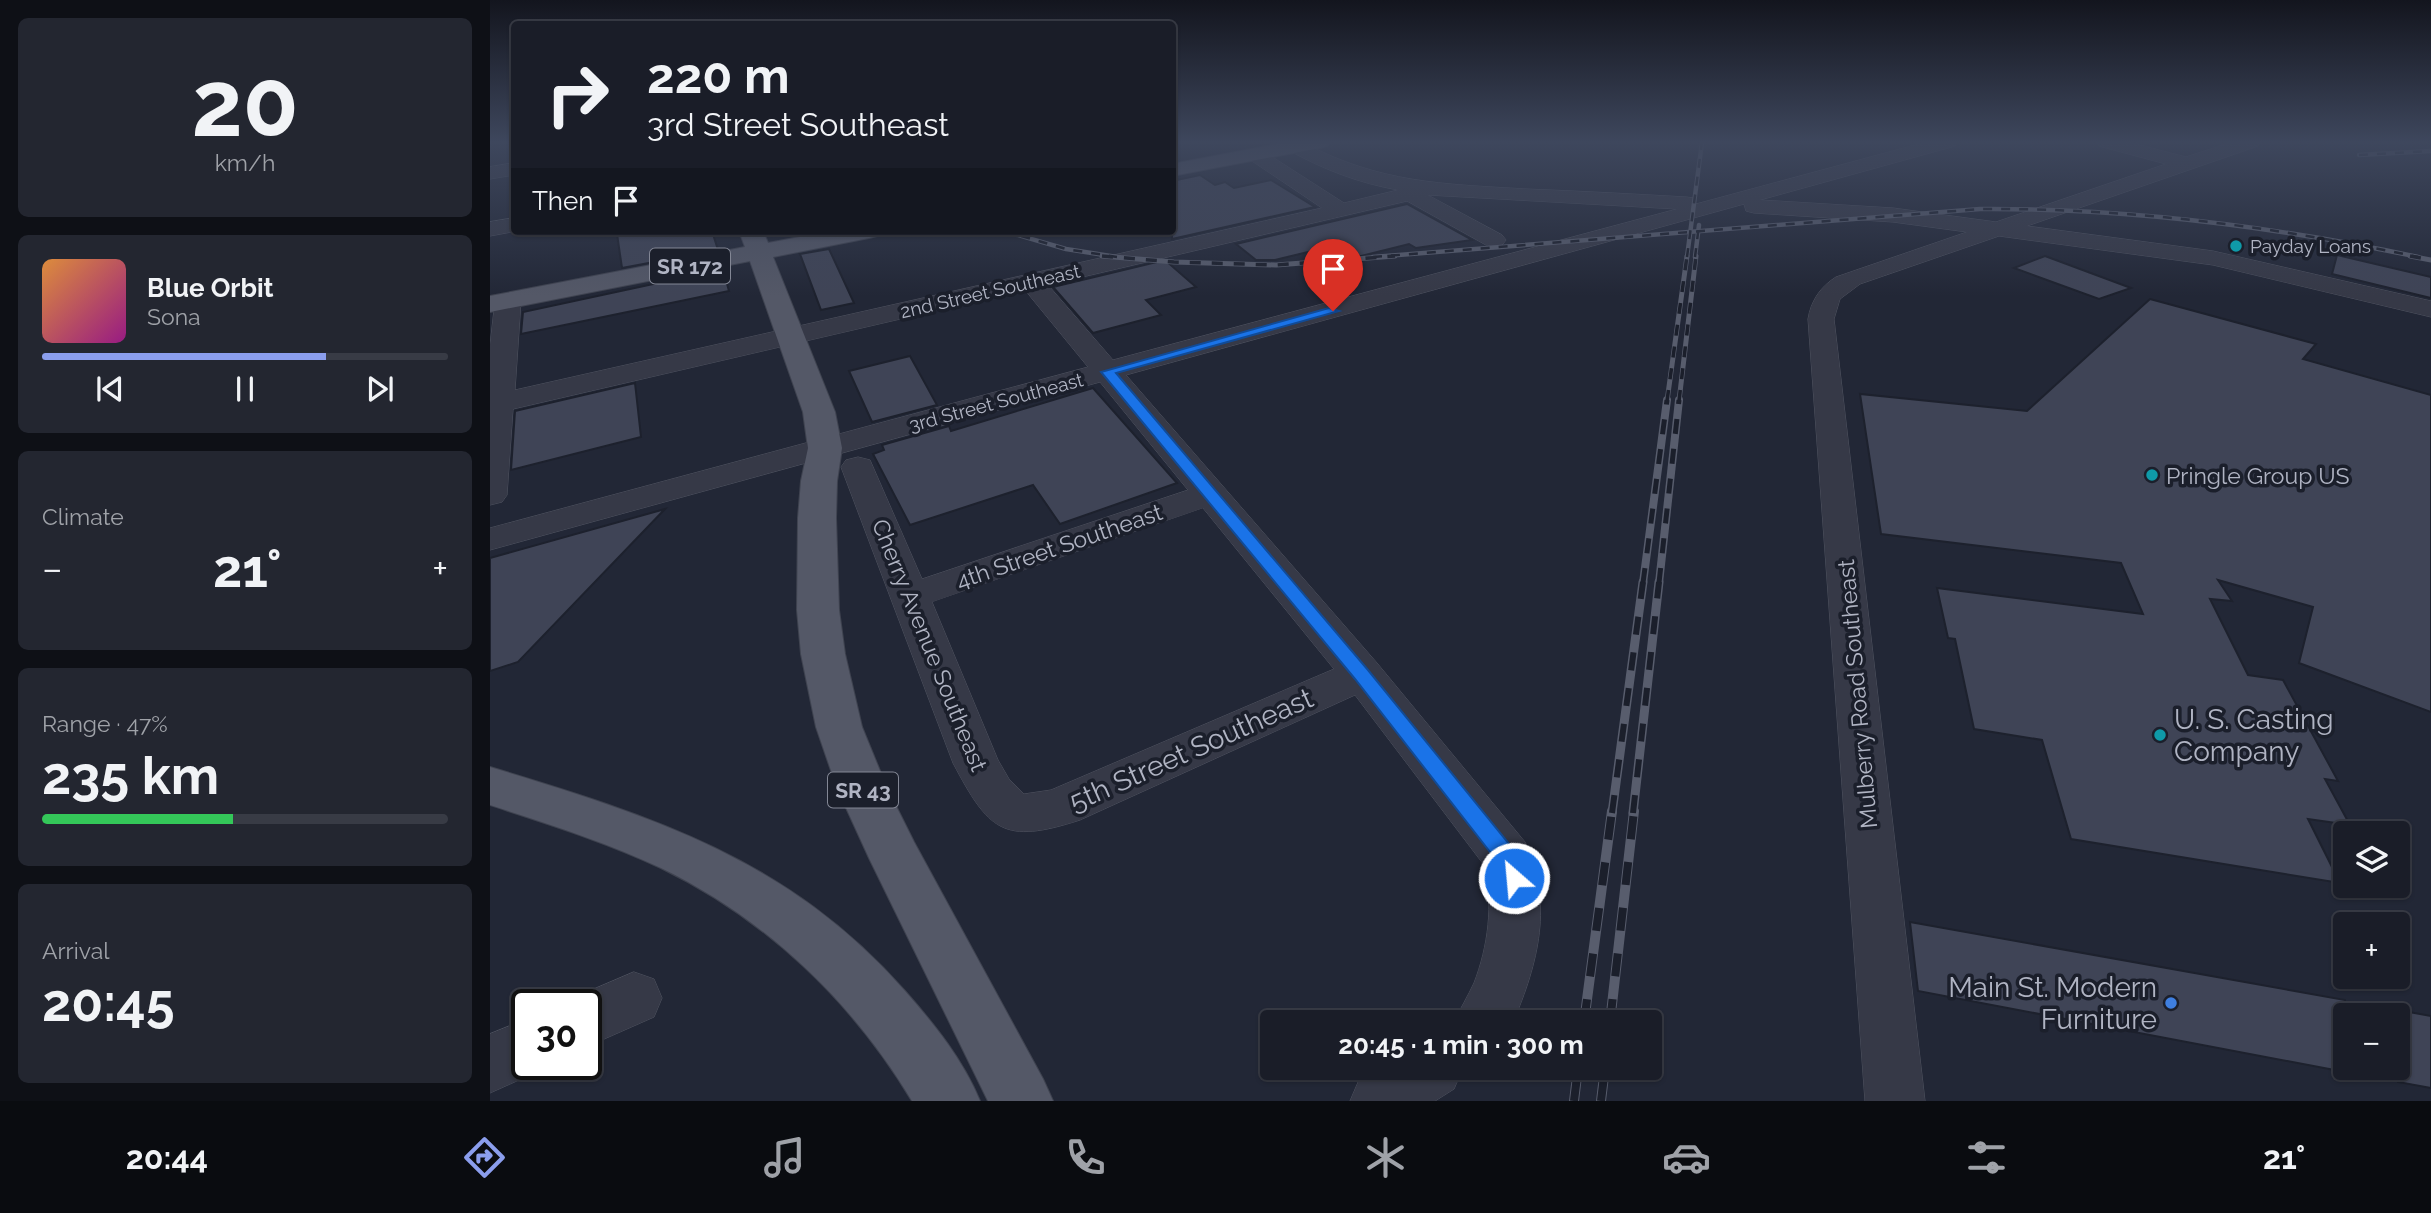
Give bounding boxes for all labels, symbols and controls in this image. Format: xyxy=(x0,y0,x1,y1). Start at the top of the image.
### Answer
text: 220 m xyxy=(647,47,790,104)
icon: right xyxy=(532,49,623,140)
text: 20 xyxy=(191,50,299,157)
text: 3rd Street Southeast xyxy=(647,106,949,143)
text: km/h xyxy=(215,149,275,176)
icon: arrive xyxy=(607,182,645,220)
text: Then xyxy=(532,186,593,216)
place label: Payday Loans xyxy=(2250,235,2371,257)
marker: Payday Loans xyxy=(2228,238,2244,254)
pin xyxy=(1303,239,1363,311)
road number: SR 172 xyxy=(650,248,730,284)
icon: arrive xyxy=(1314,250,1352,288)
street label: 2nd Street Southeast xyxy=(898,259,1083,322)
text: Blue Orbit xyxy=(147,273,274,303)
text: Sona xyxy=(147,303,201,330)
street label: 3rd Street Southeast xyxy=(907,368,1086,436)
icon: previous xyxy=(91,370,129,408)
icon: pause xyxy=(226,370,264,408)
icon: next xyxy=(361,370,399,408)
place label: Pringle Group US xyxy=(2166,462,2350,489)
marker: Pringle Group US xyxy=(2144,467,2160,483)
street label: 4th Street Southeast xyxy=(952,498,1166,594)
text: Climate xyxy=(42,503,124,530)
street label: Cherry Avenue Southeast xyxy=(867,515,993,775)
text: 21° xyxy=(213,538,282,599)
text: − xyxy=(42,546,62,591)
text: + xyxy=(432,546,448,591)
street label: Mulberry Road Southeast xyxy=(1832,558,1882,830)
street label: 5th Street Southeast xyxy=(1064,681,1319,819)
place label: U. S. Casting Company xyxy=(2174,703,2334,768)
text: Range · 47% xyxy=(42,710,168,737)
marker: U. S. Casting Company xyxy=(2152,727,2168,743)
text: 235 km xyxy=(42,745,219,806)
road number: SR 43 xyxy=(828,772,898,808)
map controls xyxy=(2333,821,2410,1080)
button: layers xyxy=(2333,821,2410,898)
position arrow xyxy=(1477,841,1551,915)
button: + xyxy=(2333,912,2410,989)
text: Arrival xyxy=(42,937,109,964)
place label: Main St. Modern Furniture xyxy=(1948,971,2157,1036)
text: 20:45 xyxy=(42,972,175,1033)
speed limit sign: 30 xyxy=(511,989,602,1080)
marker: Main St. Modern Furniture xyxy=(2163,995,2179,1011)
button: − xyxy=(2333,1003,2410,1080)
text: 20:45 · 1 min · 300 m xyxy=(1338,1030,1584,1060)
icon: directions xyxy=(460,1133,509,1182)
icon: music xyxy=(760,1133,809,1182)
icon: phone xyxy=(1061,1133,1110,1182)
icon: climate xyxy=(1361,1133,1410,1182)
icon: car xyxy=(1662,1133,1711,1182)
icon: filters xyxy=(1962,1133,2011,1182)
text: 20:44 xyxy=(126,1139,208,1176)
text: 21° xyxy=(2263,1139,2305,1176)

